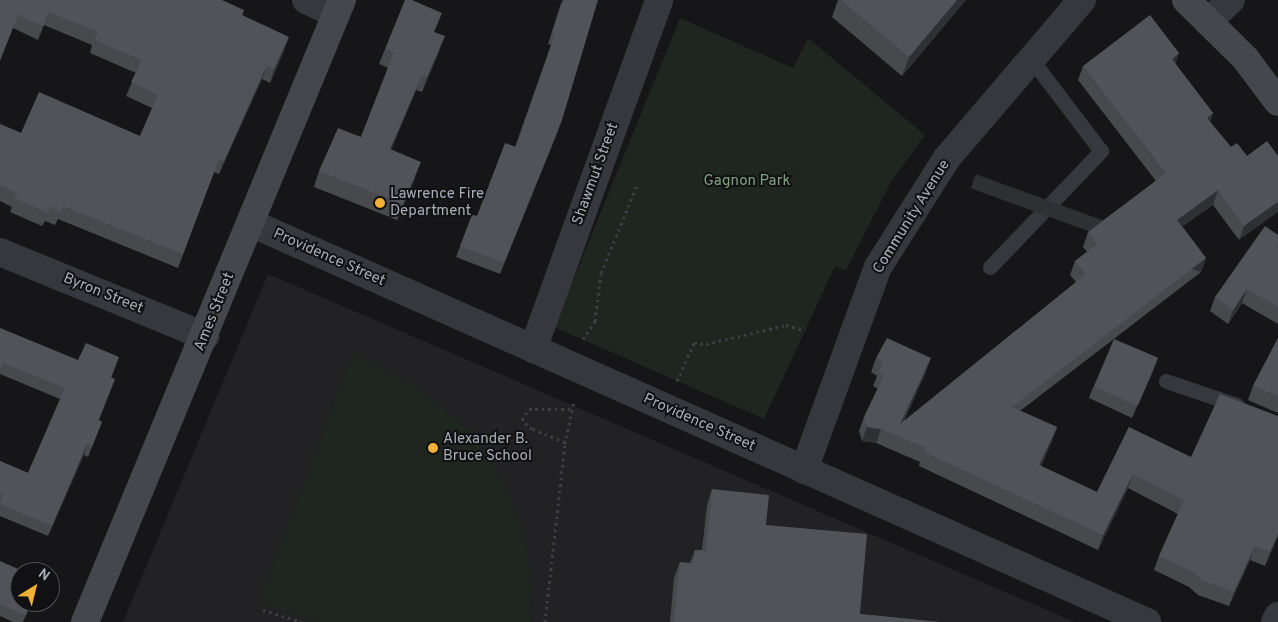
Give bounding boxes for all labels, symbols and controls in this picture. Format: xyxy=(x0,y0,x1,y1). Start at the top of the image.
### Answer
street label: Shawmut Street xyxy=(569,120,623,228)
street label: Community Avenue xyxy=(870,156,954,278)
park label: Gagnon Park xyxy=(704,173,790,191)
place label: Lawrence Fire Department xyxy=(390,185,484,220)
marker: Lawrence Fire Department xyxy=(374,197,386,209)
street label: Providence Street xyxy=(270,225,388,291)
street label: Byron Street xyxy=(60,270,146,318)
street label: Ames Street xyxy=(191,270,239,354)
street label: Providence Street xyxy=(640,390,758,456)
place label: Alexander B. Bruce School xyxy=(443,430,532,465)
marker: Alexander B. Bruce School xyxy=(427,442,439,454)
north arrow xyxy=(10,562,60,612)
text: N xyxy=(34,565,53,585)

